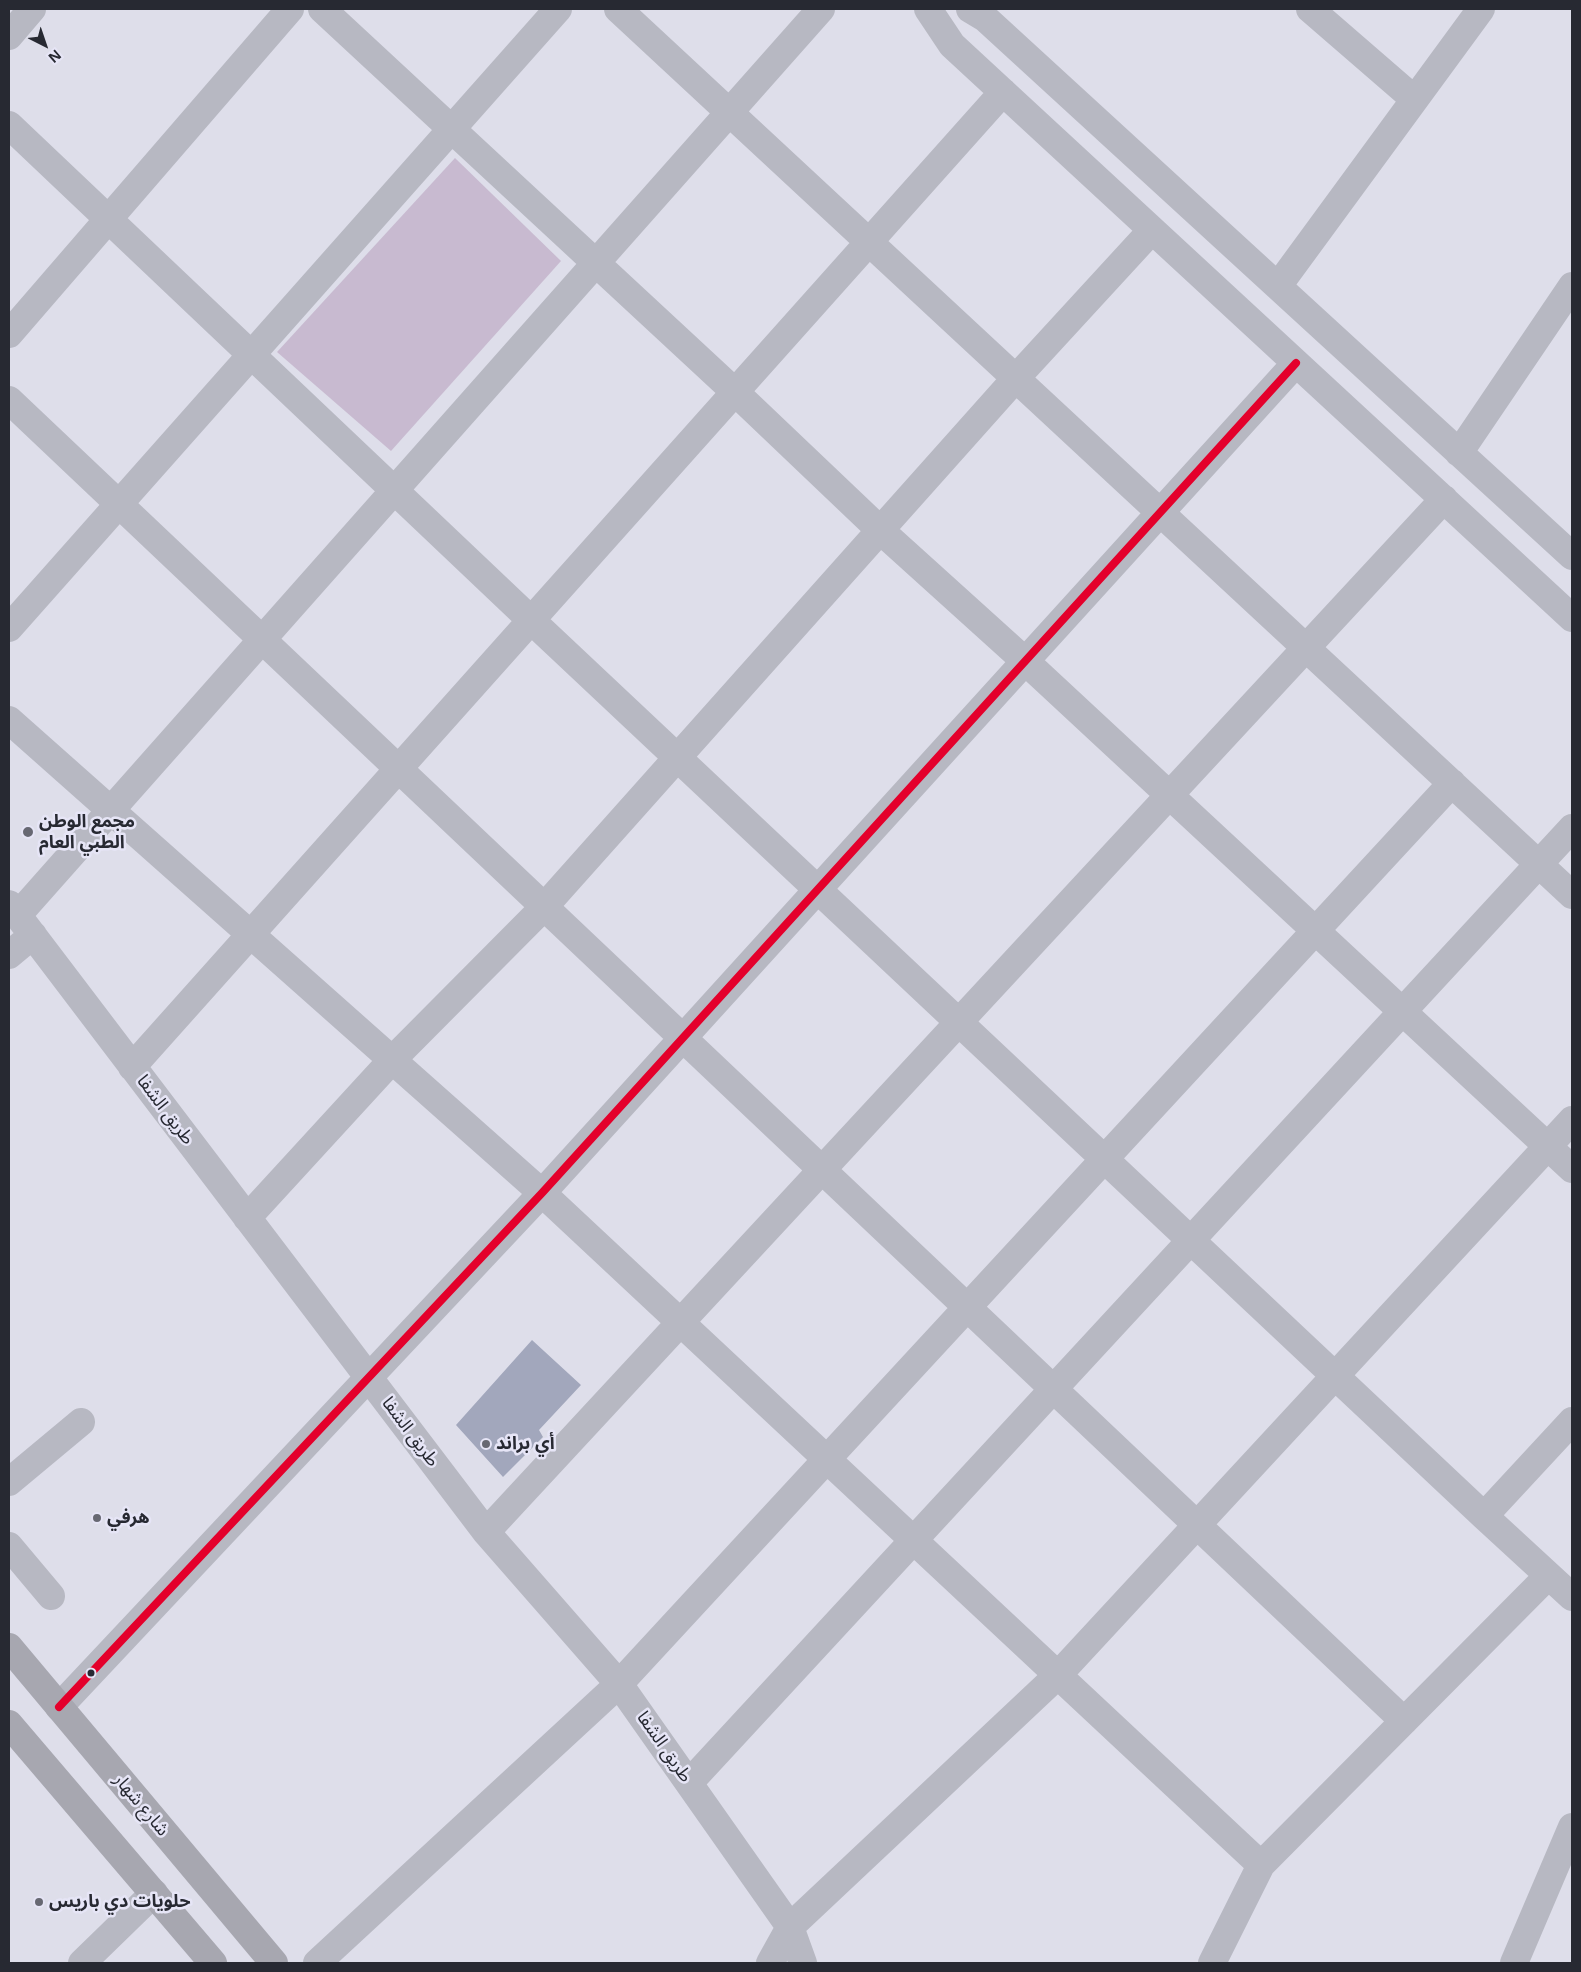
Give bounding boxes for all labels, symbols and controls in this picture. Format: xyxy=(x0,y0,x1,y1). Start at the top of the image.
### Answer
north arrow xyxy=(20,20,70,70)
text: N xyxy=(45,46,66,68)
place label: مجمع الوطن الطبي العام xyxy=(39,811,135,854)
marker: مجمع الوطن الطبي العام xyxy=(21,825,35,839)
street label: طريق الشفا xyxy=(132,1071,198,1149)
street label: طريق الشفا xyxy=(377,1393,443,1471)
place label: أي براند xyxy=(496,1433,555,1455)
marker: أي براند xyxy=(480,1438,492,1450)
place label: هرفي xyxy=(107,1507,150,1529)
marker: هرفي xyxy=(91,1512,103,1524)
unlabelled marker xyxy=(86,1668,96,1678)
street label: طريق الشفا xyxy=(632,1707,696,1787)
street label: شارع شهار xyxy=(109,1769,173,1841)
place label: حلويات دي باريس xyxy=(49,1891,191,1913)
marker: حلويات دي باريس xyxy=(33,1896,45,1908)

